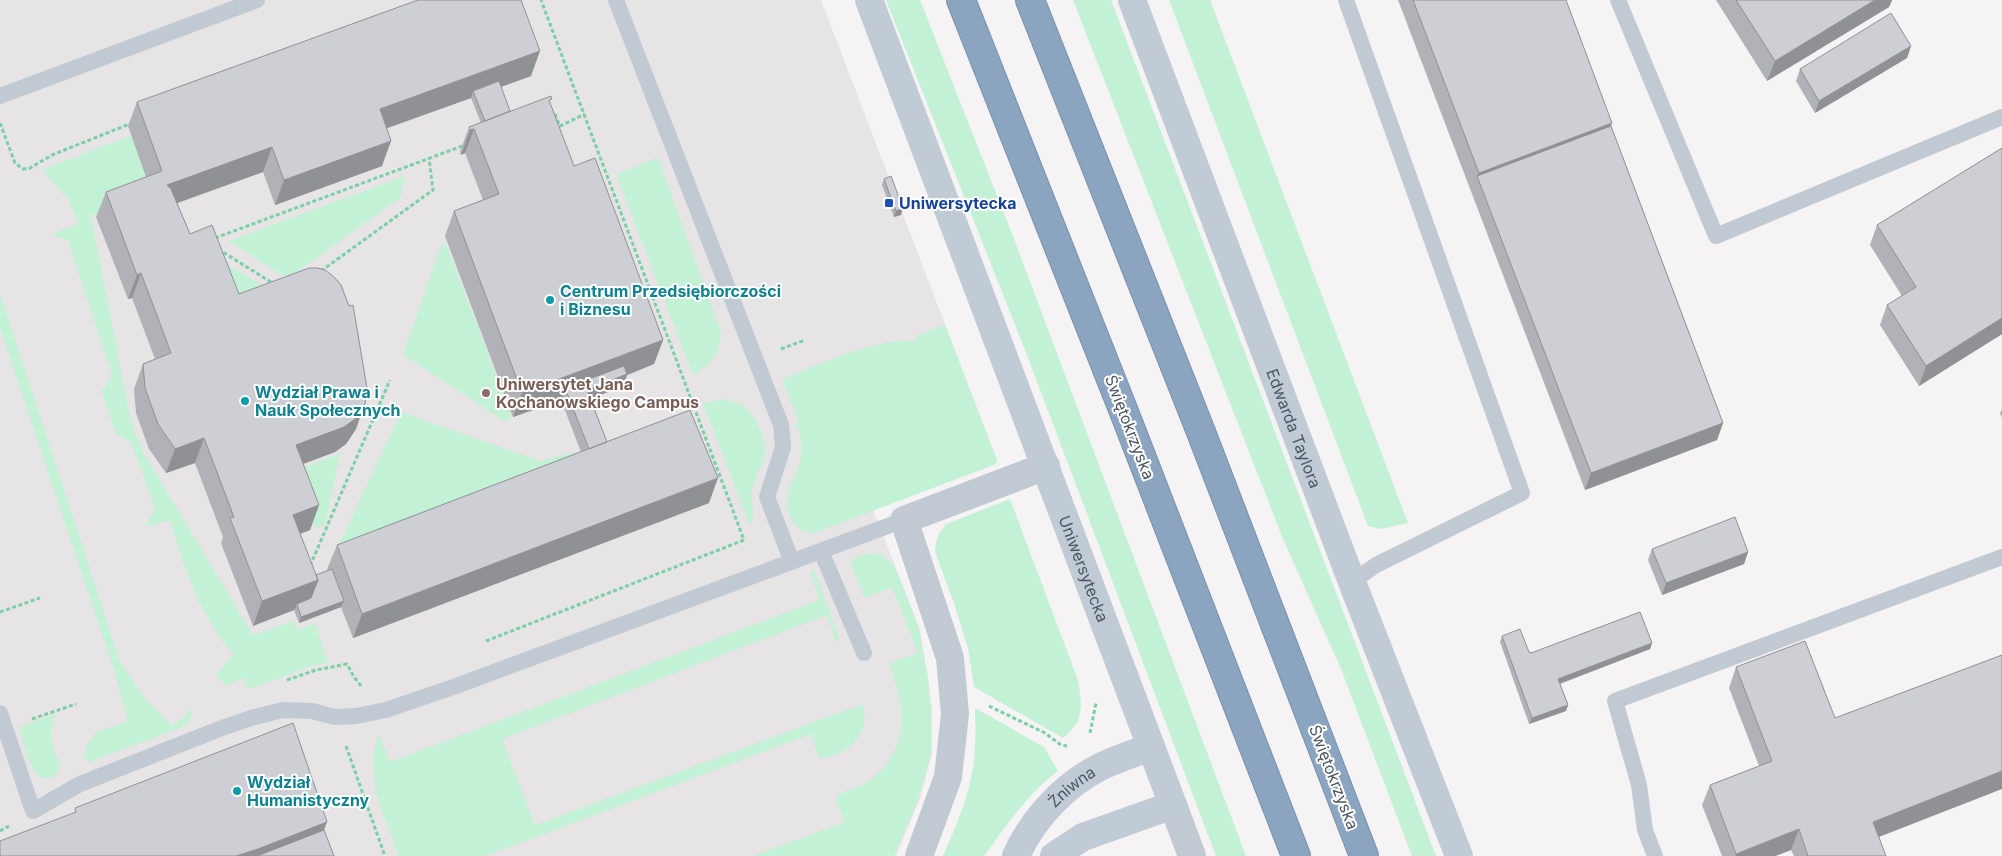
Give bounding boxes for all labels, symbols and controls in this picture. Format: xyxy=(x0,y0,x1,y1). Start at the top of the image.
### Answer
place label: Uniwersytecka xyxy=(899,193,1017,213)
marker: Uniwersytecka xyxy=(883,197,895,209)
place label: Centrum Przedsiębiorczości i Biznesu xyxy=(560,281,781,319)
marker: Centrum Przedsiębiorczości i Biznesu xyxy=(544,294,556,306)
street label: Edwarda Taylora xyxy=(1262,366,1326,491)
street label: Świętokrzyska xyxy=(1101,372,1159,482)
place label: Uniwersytet Jana Kochanowskiego Campus xyxy=(496,374,699,412)
place label: Wydział Prawa i Nauk Społecznych xyxy=(255,382,400,420)
marker: Uniwersytet Jana Kochanowskiego Campus xyxy=(480,387,492,399)
marker: Wydział Prawa i Nauk Społecznych xyxy=(239,395,251,407)
street label: Uniwersytecka xyxy=(1055,513,1113,625)
street label: Świętokrzyska xyxy=(1305,722,1363,832)
street label: Żniwna xyxy=(1044,762,1099,811)
place label: Wydział Humanistyczny xyxy=(247,772,370,810)
marker: Wydział Humanistyczny xyxy=(231,785,243,797)

